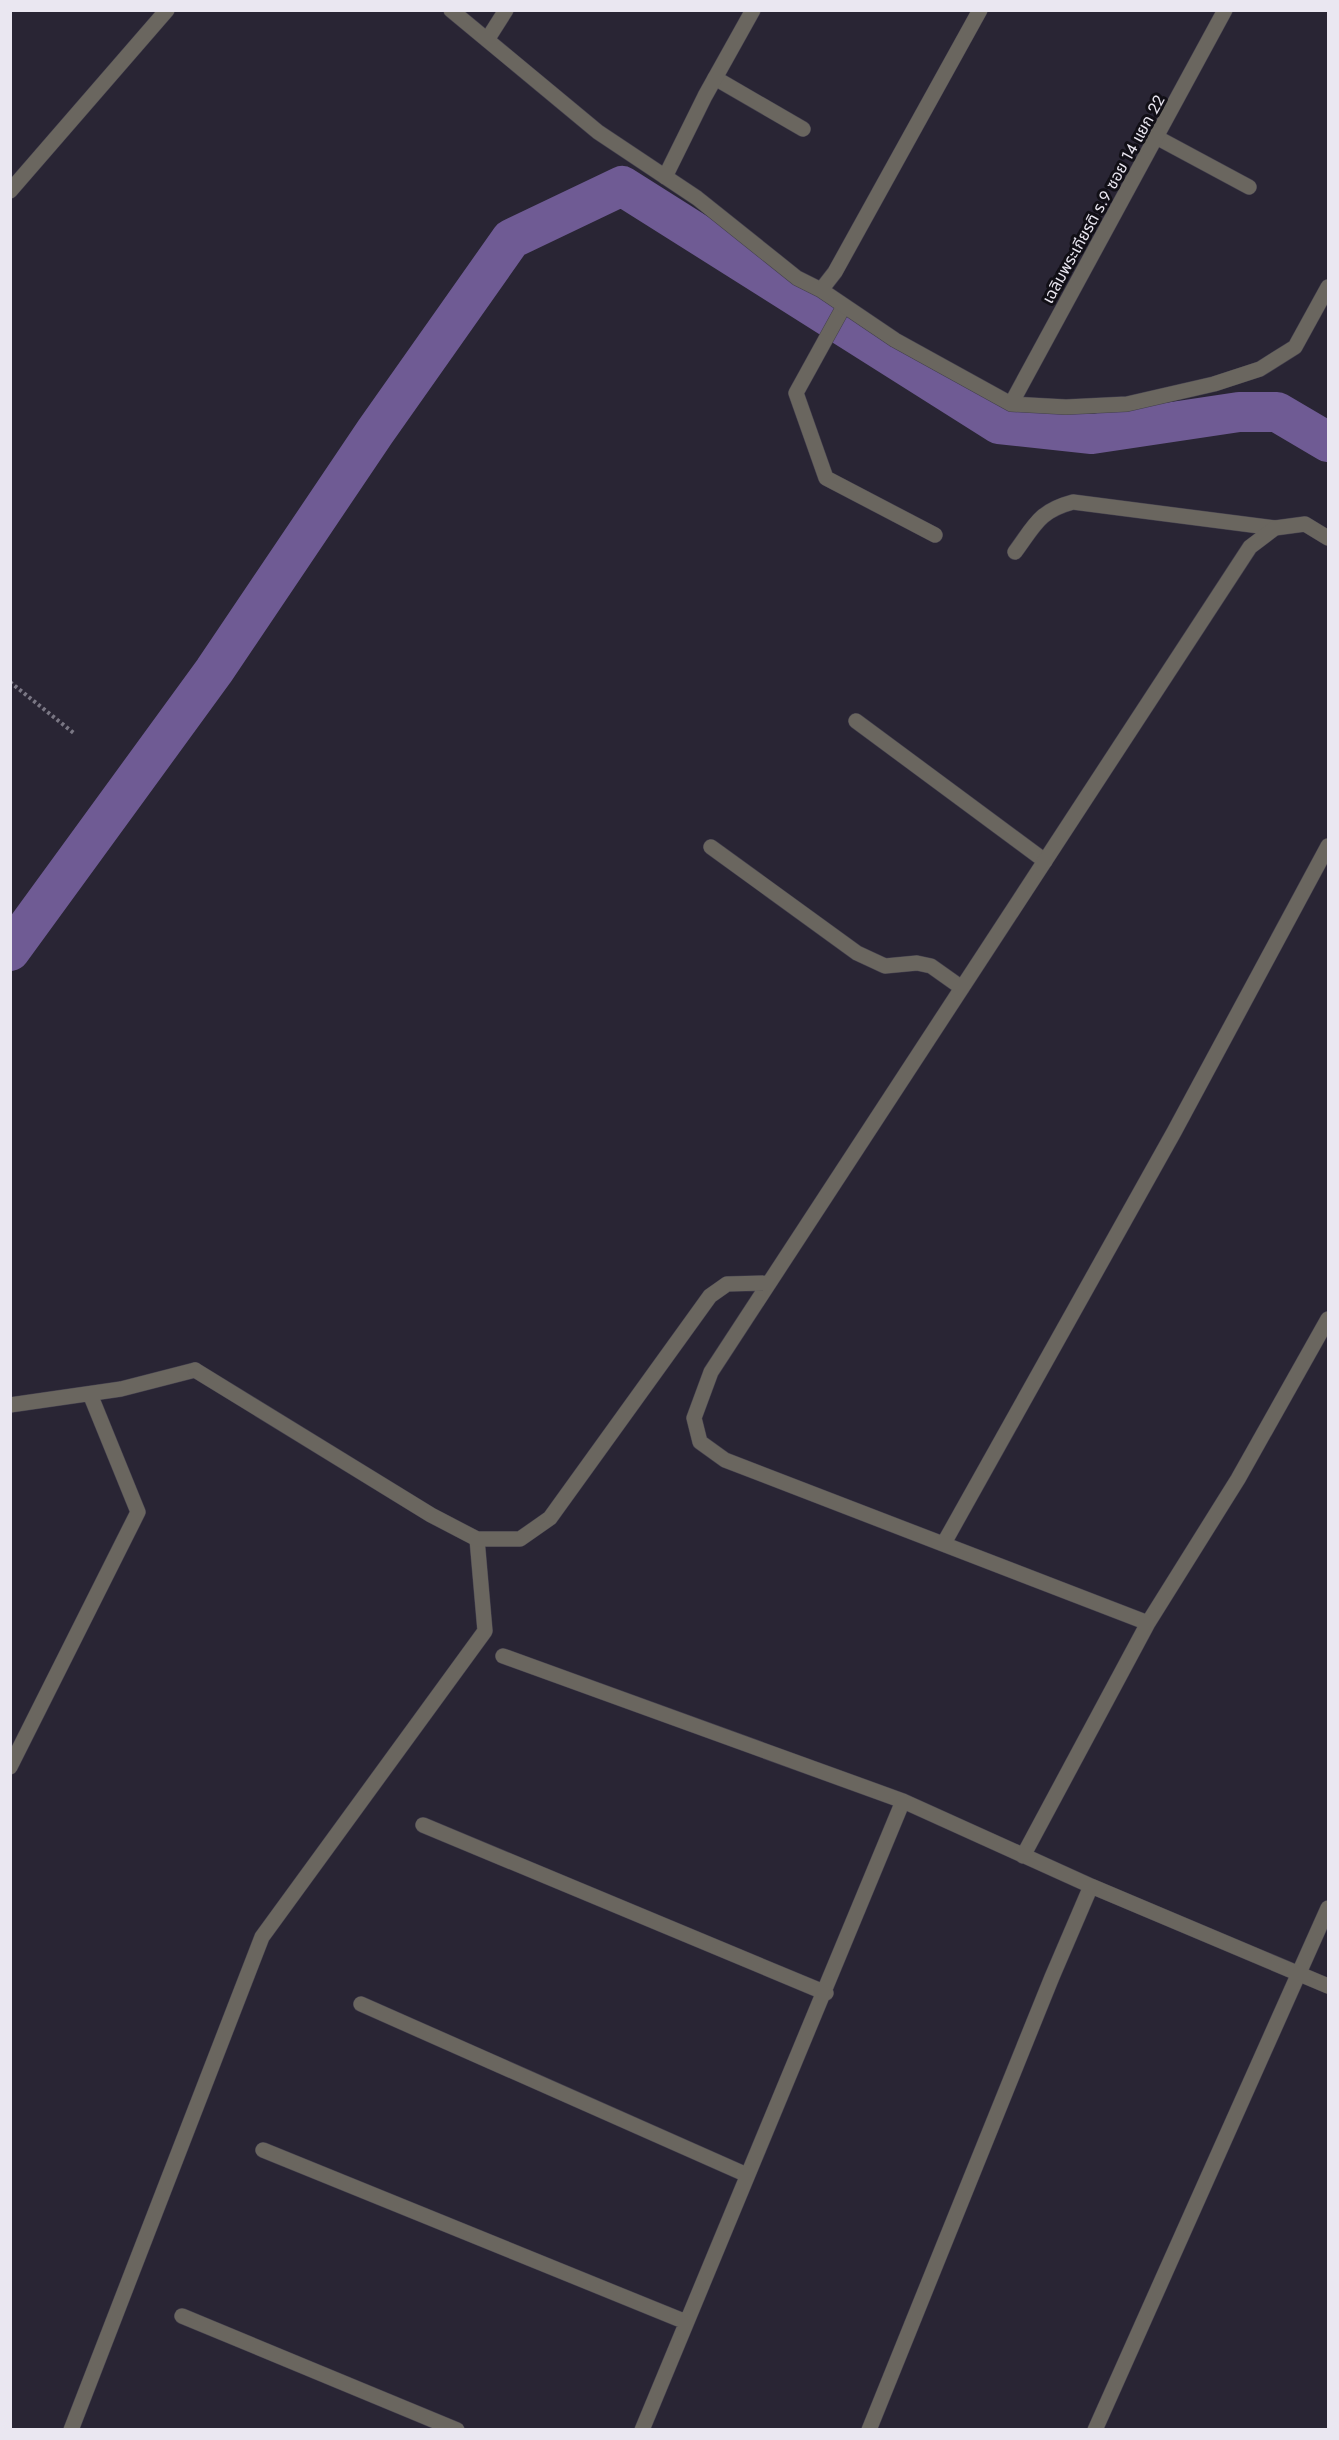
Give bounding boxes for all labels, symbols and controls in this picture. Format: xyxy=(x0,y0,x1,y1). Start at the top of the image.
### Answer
street label: เฉลิมพระเกียรติ ร.9 ซอย 14 แยก 22 xyxy=(1036,91,1171,308)

